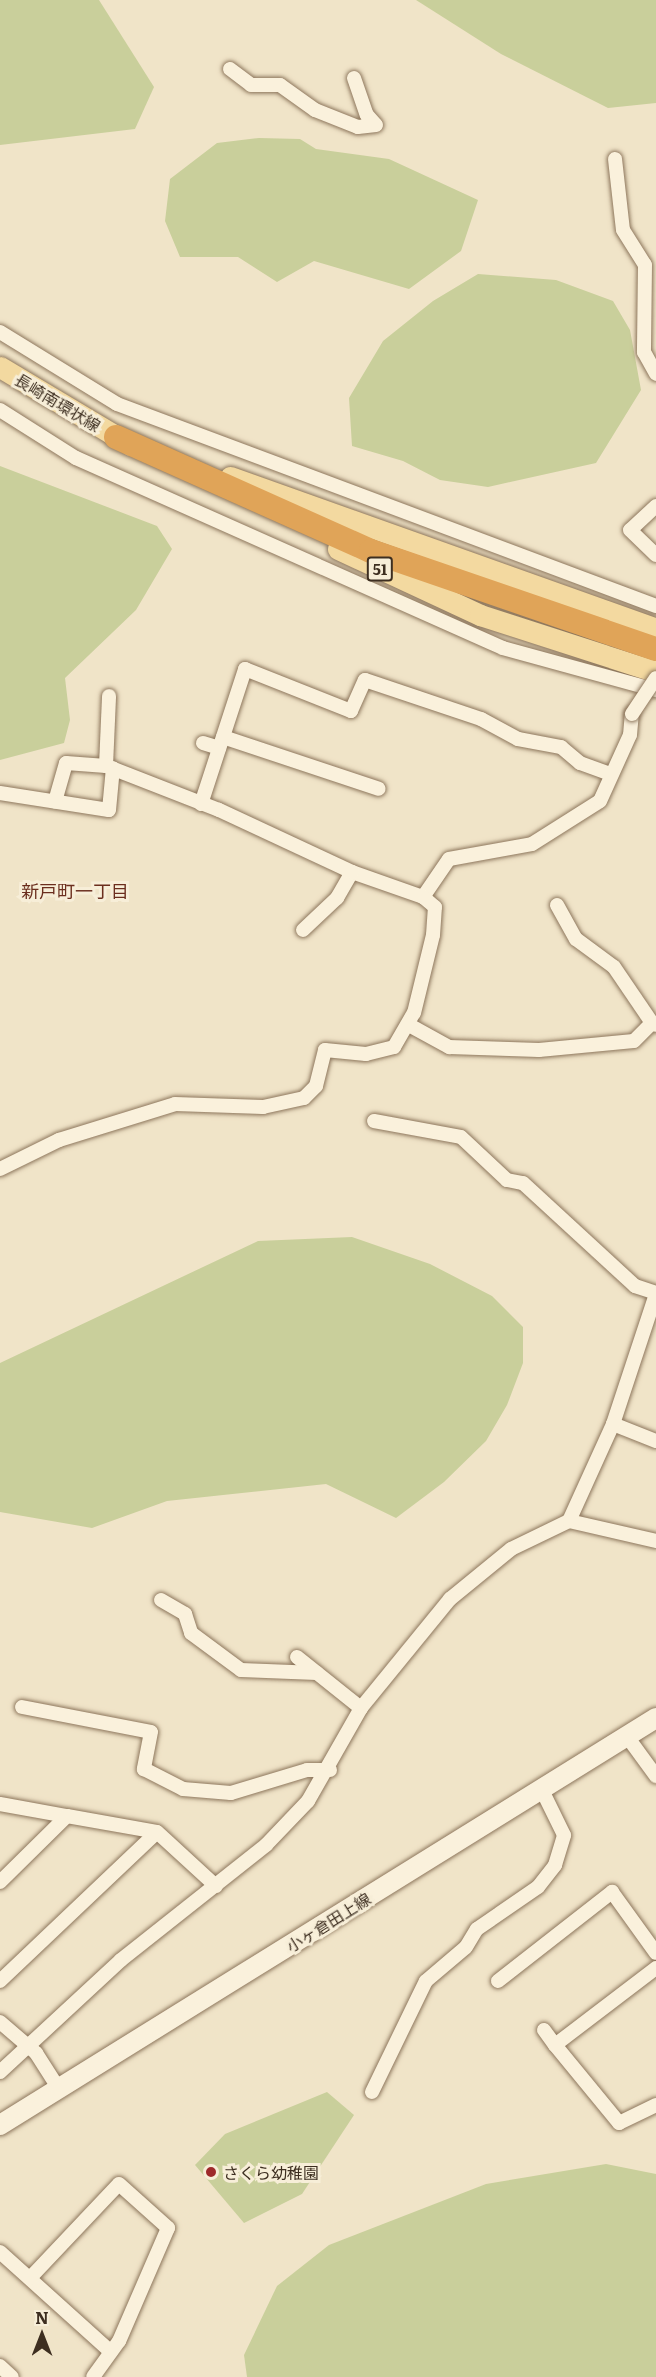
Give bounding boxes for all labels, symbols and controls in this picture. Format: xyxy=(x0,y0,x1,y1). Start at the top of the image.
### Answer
street label: 長崎南環状線 xyxy=(12,369,104,435)
road number: 51 xyxy=(366,557,394,581)
district label: 新戸町一丁目 xyxy=(21,880,129,902)
street label: 小ヶ倉田上線 xyxy=(282,1888,374,1956)
place label: さくら幼稚園 xyxy=(223,2162,319,2182)
marker: さくら幼稚園 xyxy=(204,2165,218,2179)
north arrow xyxy=(12,2305,72,2365)
text: N xyxy=(35,2305,49,2329)

